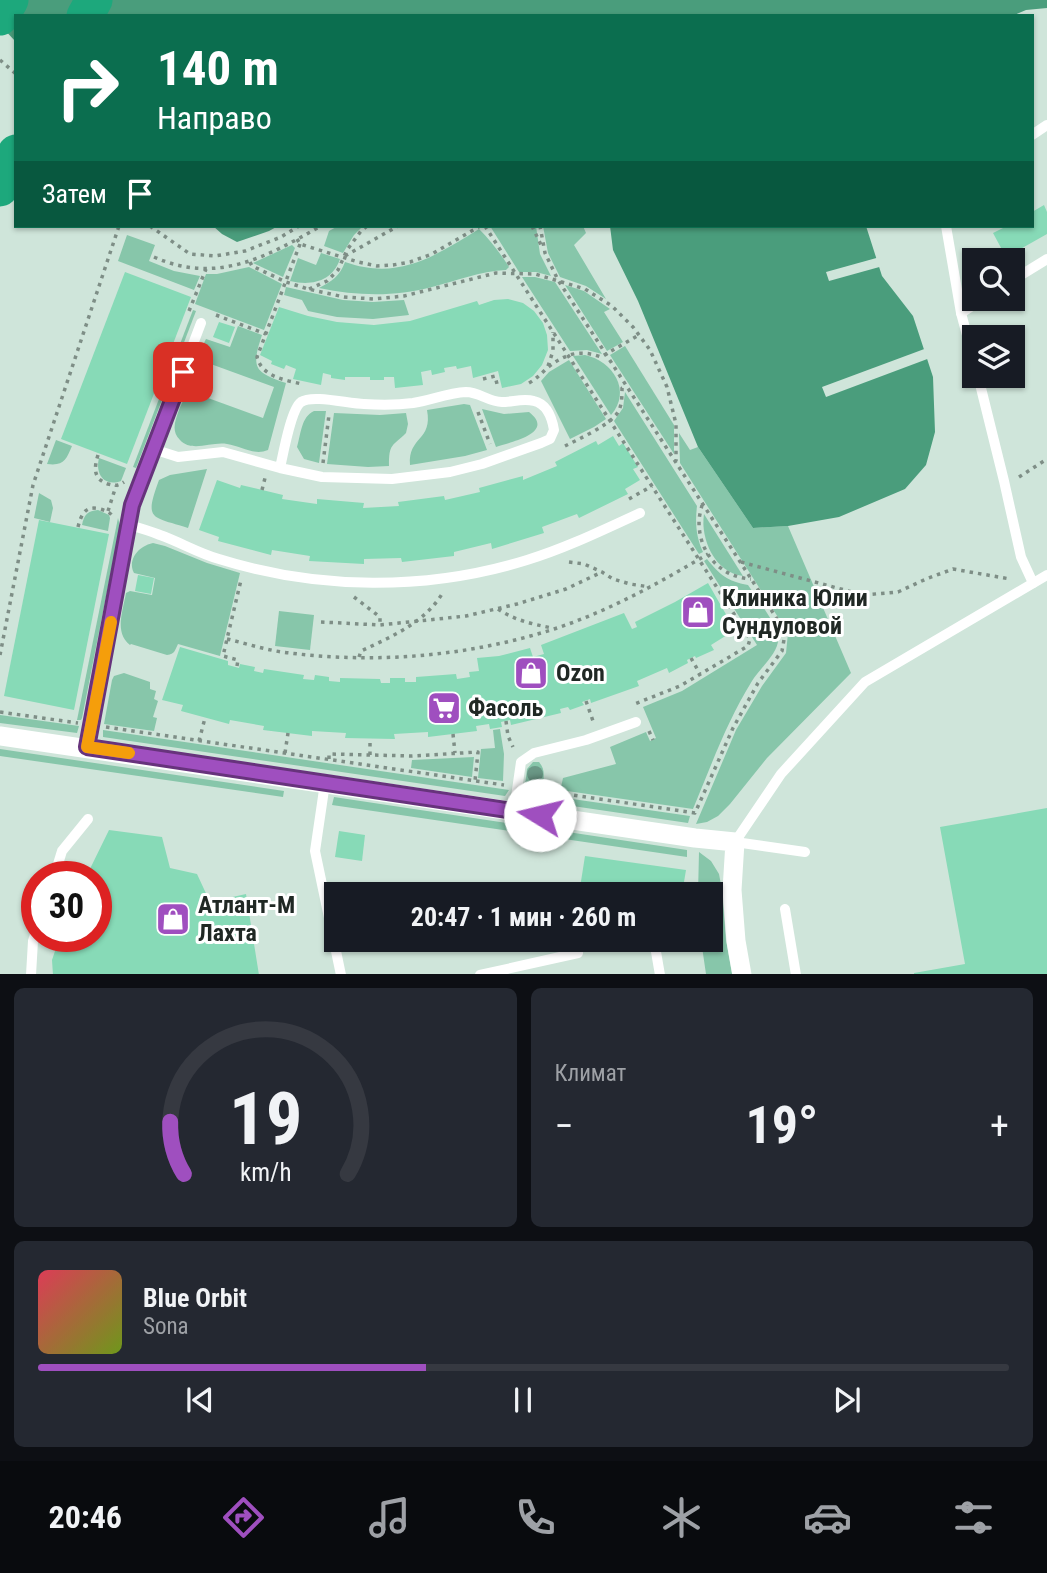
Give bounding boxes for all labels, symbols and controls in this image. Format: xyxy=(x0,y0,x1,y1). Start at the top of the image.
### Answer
text: 140 m xyxy=(157,40,279,97)
icon: right xyxy=(42,42,133,133)
text: Направо xyxy=(157,99,272,137)
icon: arrive xyxy=(121,175,159,213)
text: Затем xyxy=(42,179,107,209)
map controls xyxy=(962,248,1025,388)
button: search xyxy=(962,248,1025,311)
button: layers xyxy=(962,325,1025,388)
pin xyxy=(153,342,213,402)
icon: arrive xyxy=(164,353,202,391)
place label: Клиника Юлии Сундуловой xyxy=(722,584,868,640)
shop icon: Клиника Юлии Сундуловой xyxy=(679,593,717,631)
shop icon: Ozon xyxy=(512,654,550,692)
place label: Ozon xyxy=(556,659,605,687)
supermarket icon: Фасоль xyxy=(425,689,463,727)
place label: Фасоль xyxy=(468,694,543,722)
position arrow xyxy=(503,778,577,852)
speed limit sign: 30 xyxy=(21,861,112,952)
place label: Атлант-М Лахта xyxy=(198,891,295,947)
shop icon: Атлант-М Лахта xyxy=(154,900,192,938)
text: 20:47 · 1 мин · 260 m xyxy=(411,902,636,932)
text: Климат xyxy=(555,1060,626,1087)
text: 19 xyxy=(228,1076,302,1162)
text: 19° xyxy=(745,1095,818,1156)
text: − xyxy=(555,1104,574,1148)
text: + xyxy=(990,1104,1009,1148)
text: km/h xyxy=(240,1157,291,1186)
text: Blue Orbit xyxy=(143,1283,247,1313)
text: Sona xyxy=(143,1313,189,1340)
icon: previous xyxy=(181,1381,219,1419)
icon: pause xyxy=(504,1381,542,1419)
icon: next xyxy=(828,1381,866,1419)
icon: directions xyxy=(219,1493,268,1542)
icon: music xyxy=(365,1493,414,1542)
icon: phone xyxy=(511,1493,560,1542)
icon: climate xyxy=(657,1493,706,1542)
icon: car xyxy=(803,1493,852,1542)
icon: filters xyxy=(949,1493,998,1542)
text: 20:46 xyxy=(49,1498,122,1536)

